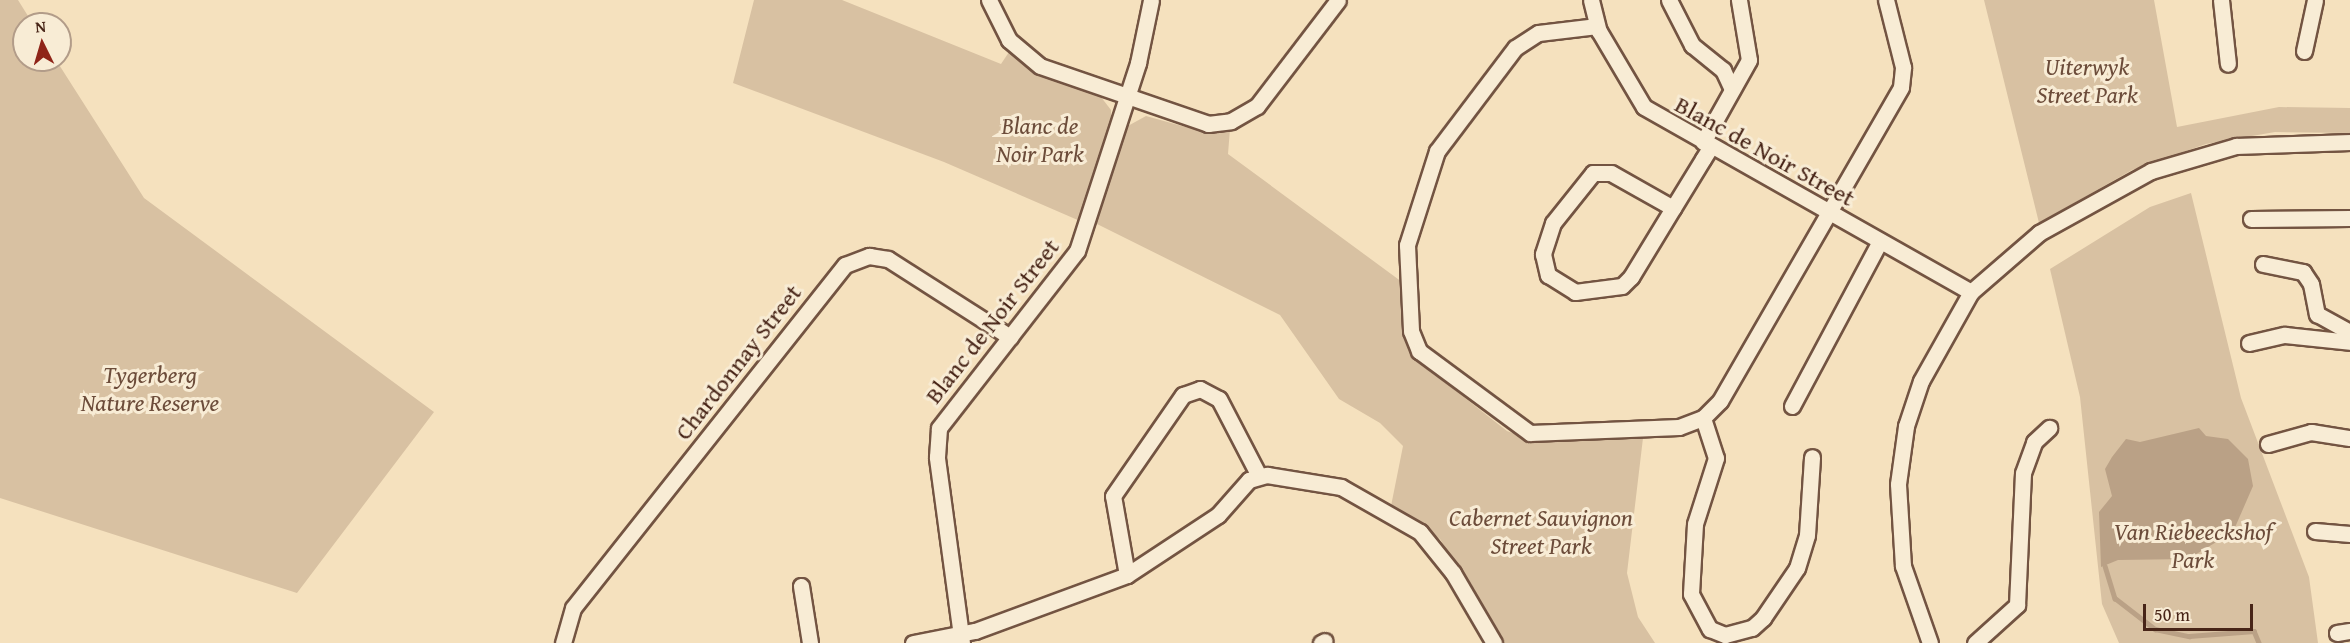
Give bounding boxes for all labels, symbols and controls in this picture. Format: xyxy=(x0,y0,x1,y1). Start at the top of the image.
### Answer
north arrow xyxy=(12,12,72,72)
text: N xyxy=(34,14,47,38)
park label: Uiterwyk Street Park xyxy=(2036,53,2138,109)
street label: Blanc de Noir Street xyxy=(1670,90,1860,212)
park label: Blanc de Noir Park xyxy=(996,112,1084,168)
street label: Blanc de Noir Street xyxy=(919,233,1065,409)
street label: Chardonnay Street xyxy=(669,279,807,445)
park label: Tygerberg Nature Reserve xyxy=(81,361,219,417)
park label: Cabernet Sauvignon Street Park xyxy=(1449,504,1633,560)
park label: Van Riebeeckshof Park xyxy=(2114,518,2272,574)
scale bar xyxy=(2146,592,2256,630)
text: 50 m xyxy=(2154,601,2190,628)

